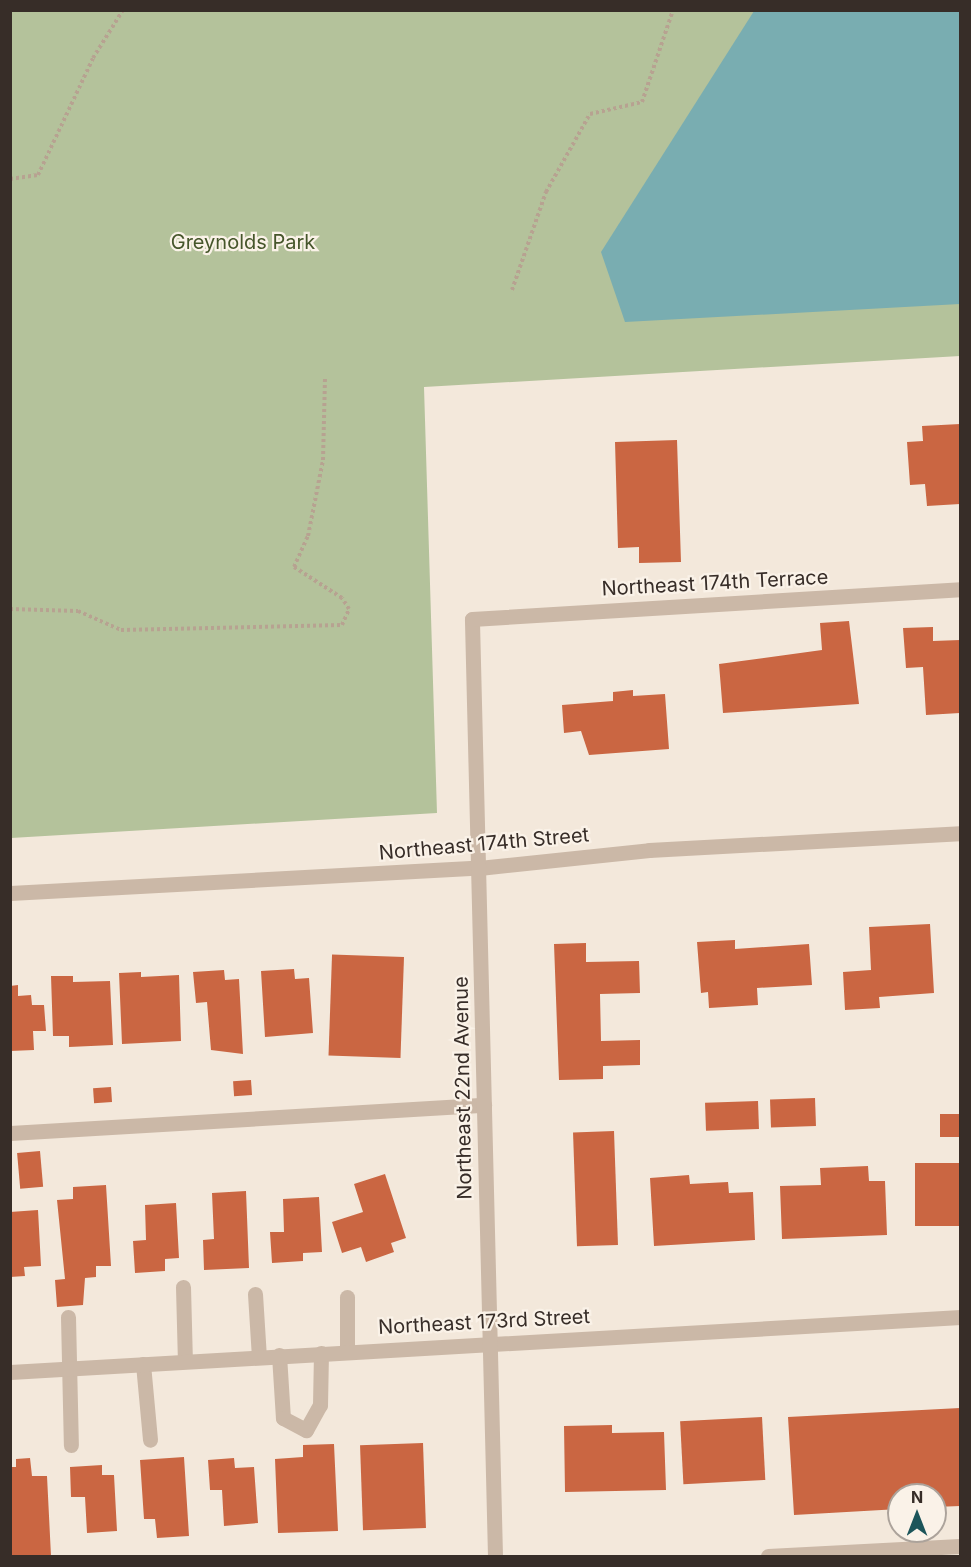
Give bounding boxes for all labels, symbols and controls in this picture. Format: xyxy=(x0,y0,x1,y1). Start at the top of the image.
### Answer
park label: Greynolds Park xyxy=(171,230,315,254)
street label: Northeast 174th Terrace xyxy=(601,565,829,601)
street label: Northeast 174th Street xyxy=(378,823,590,865)
street label: Northeast 22nd Avenue xyxy=(449,976,477,1200)
street label: Northeast 173rd Street xyxy=(377,1304,591,1340)
north arrow xyxy=(887,1483,947,1543)
text: N xyxy=(911,1487,923,1507)

